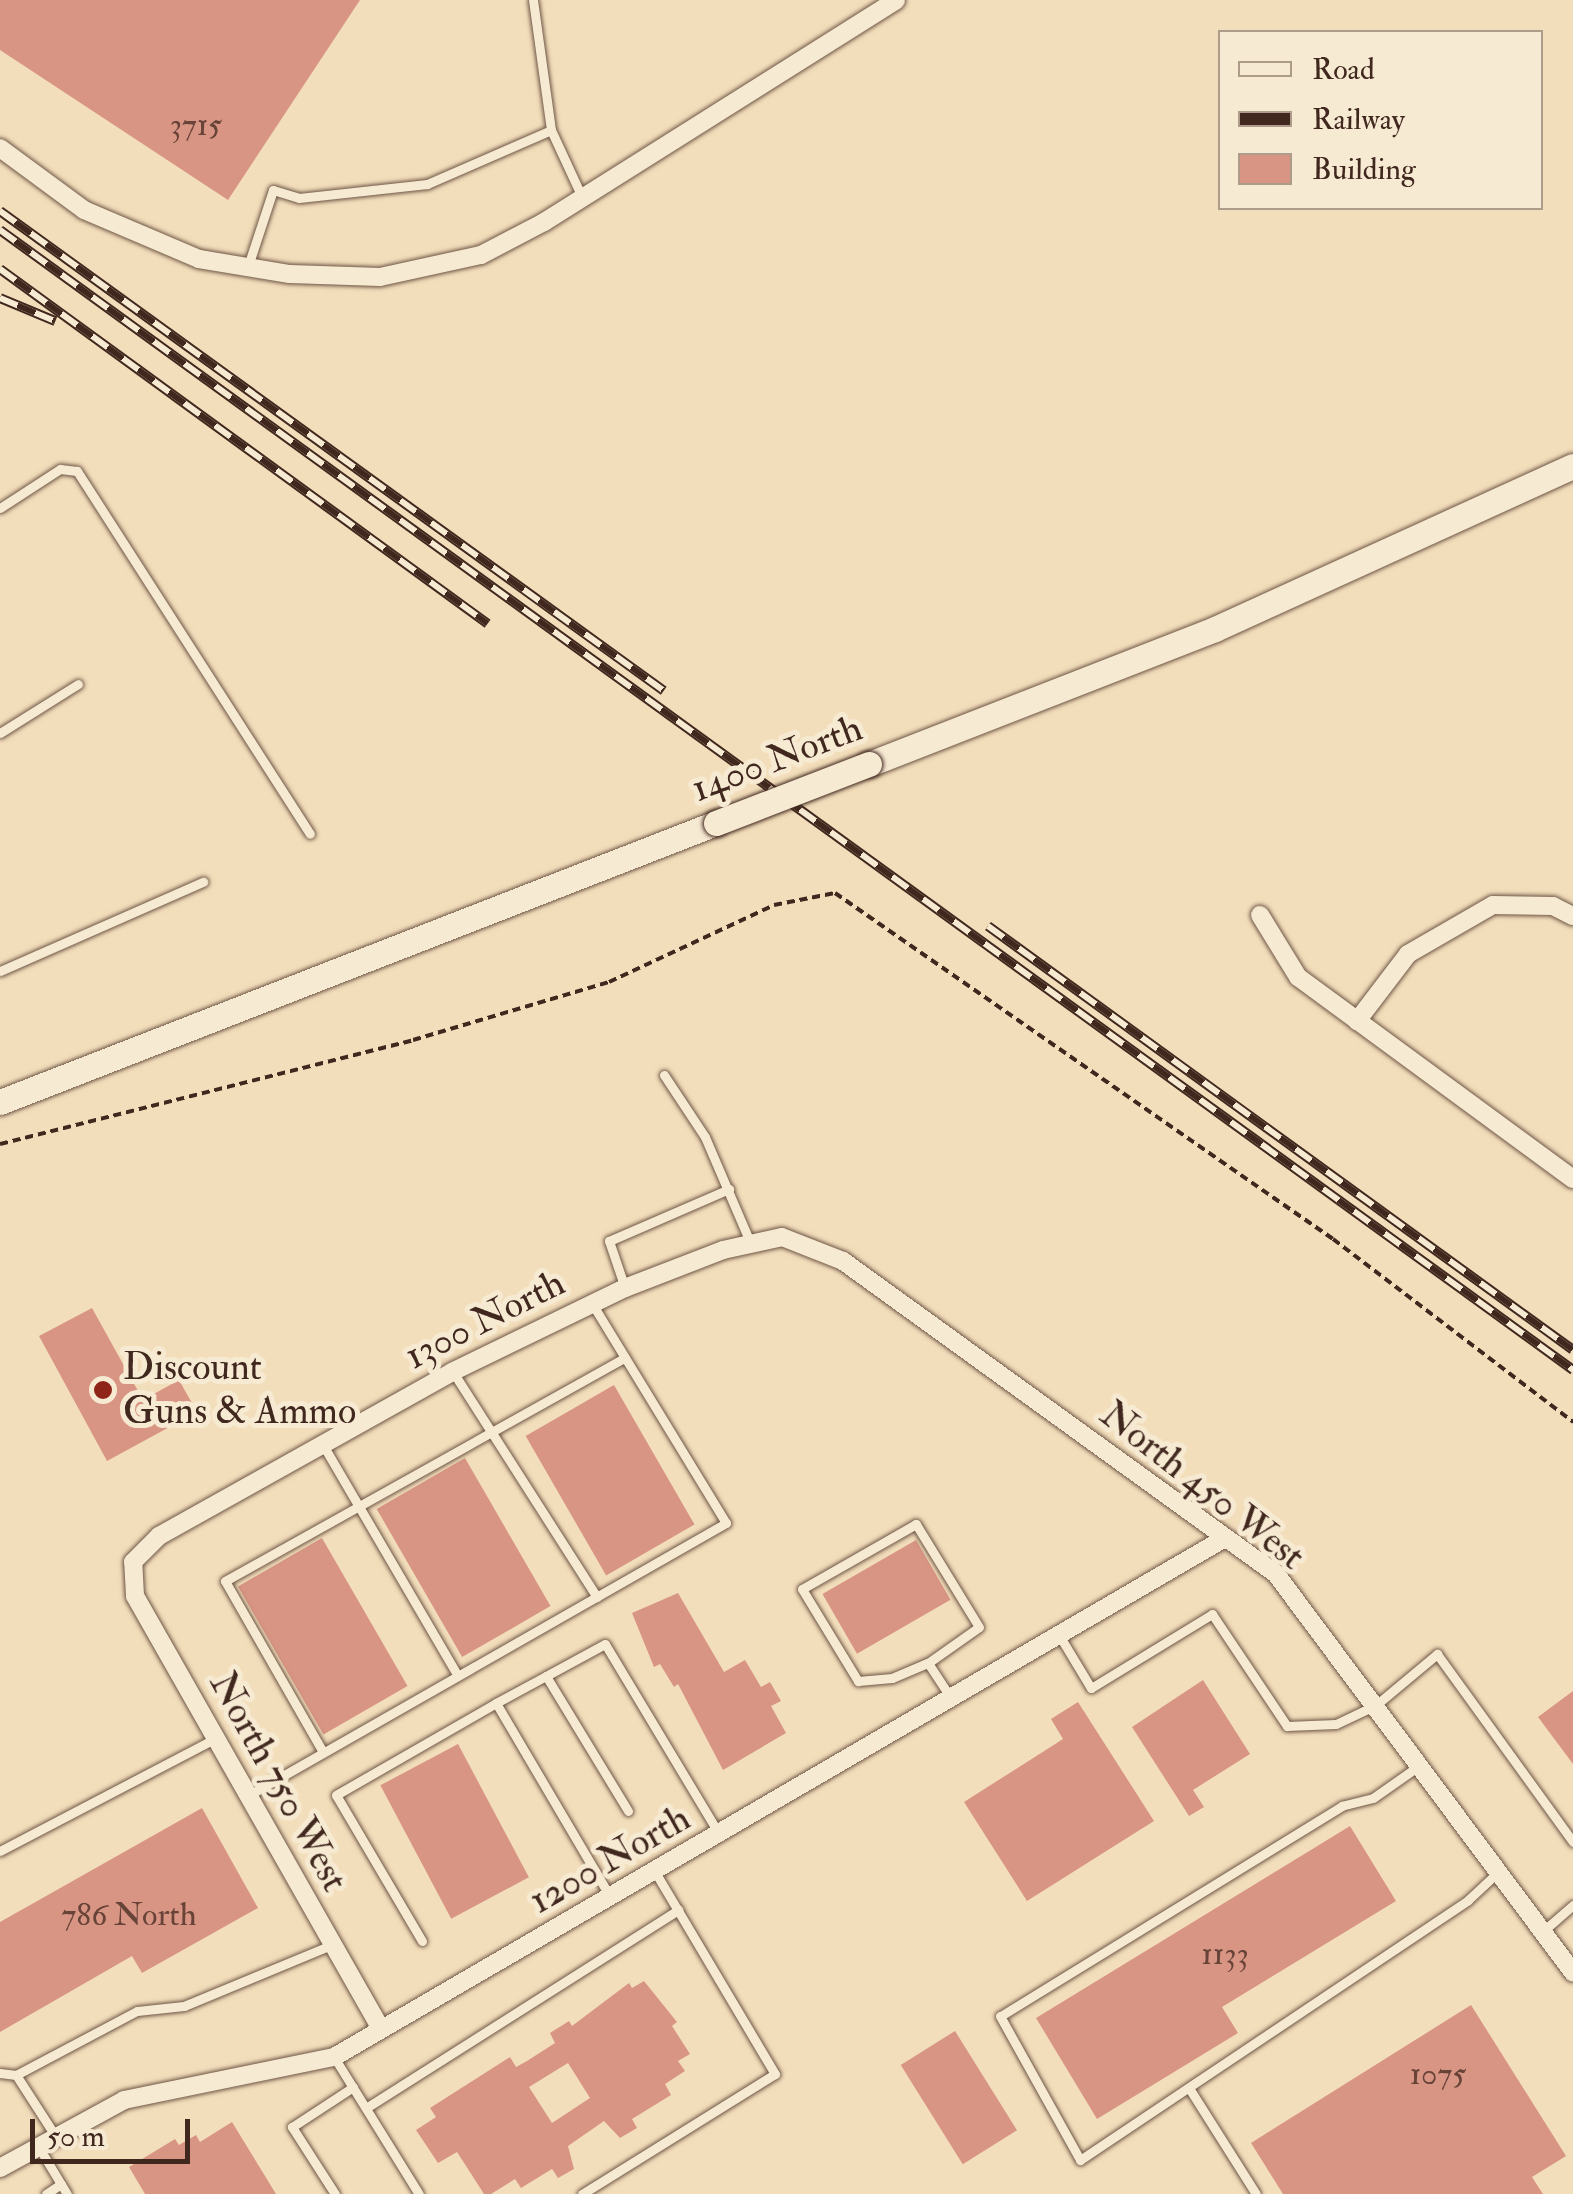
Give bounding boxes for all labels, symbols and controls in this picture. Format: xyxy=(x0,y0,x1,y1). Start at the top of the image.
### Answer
legend xyxy=(1218,30,1543,210)
text: Road xyxy=(1312,51,1375,88)
text: Railway xyxy=(1312,101,1405,138)
house number: 3715 xyxy=(170,106,222,144)
text: Building xyxy=(1312,151,1416,188)
street label: 1400 North xyxy=(685,706,869,812)
street label: 1300 North xyxy=(398,1260,572,1380)
place label: Discount Guns & Ammo xyxy=(123,1345,356,1435)
marker: Discount Guns & Ammo xyxy=(92,1379,114,1401)
street label: North 450 West xyxy=(1091,1392,1313,1580)
street label: North 750 West xyxy=(199,1664,357,1900)
street label: 1200 North xyxy=(522,1796,698,1924)
house number: 786 North xyxy=(62,1896,196,1934)
house number: 1133 xyxy=(1201,1935,1249,1973)
house number: 1075 xyxy=(1410,2055,1466,2093)
scale bar xyxy=(35,2099,195,2161)
text: 50 m xyxy=(47,2118,105,2155)

